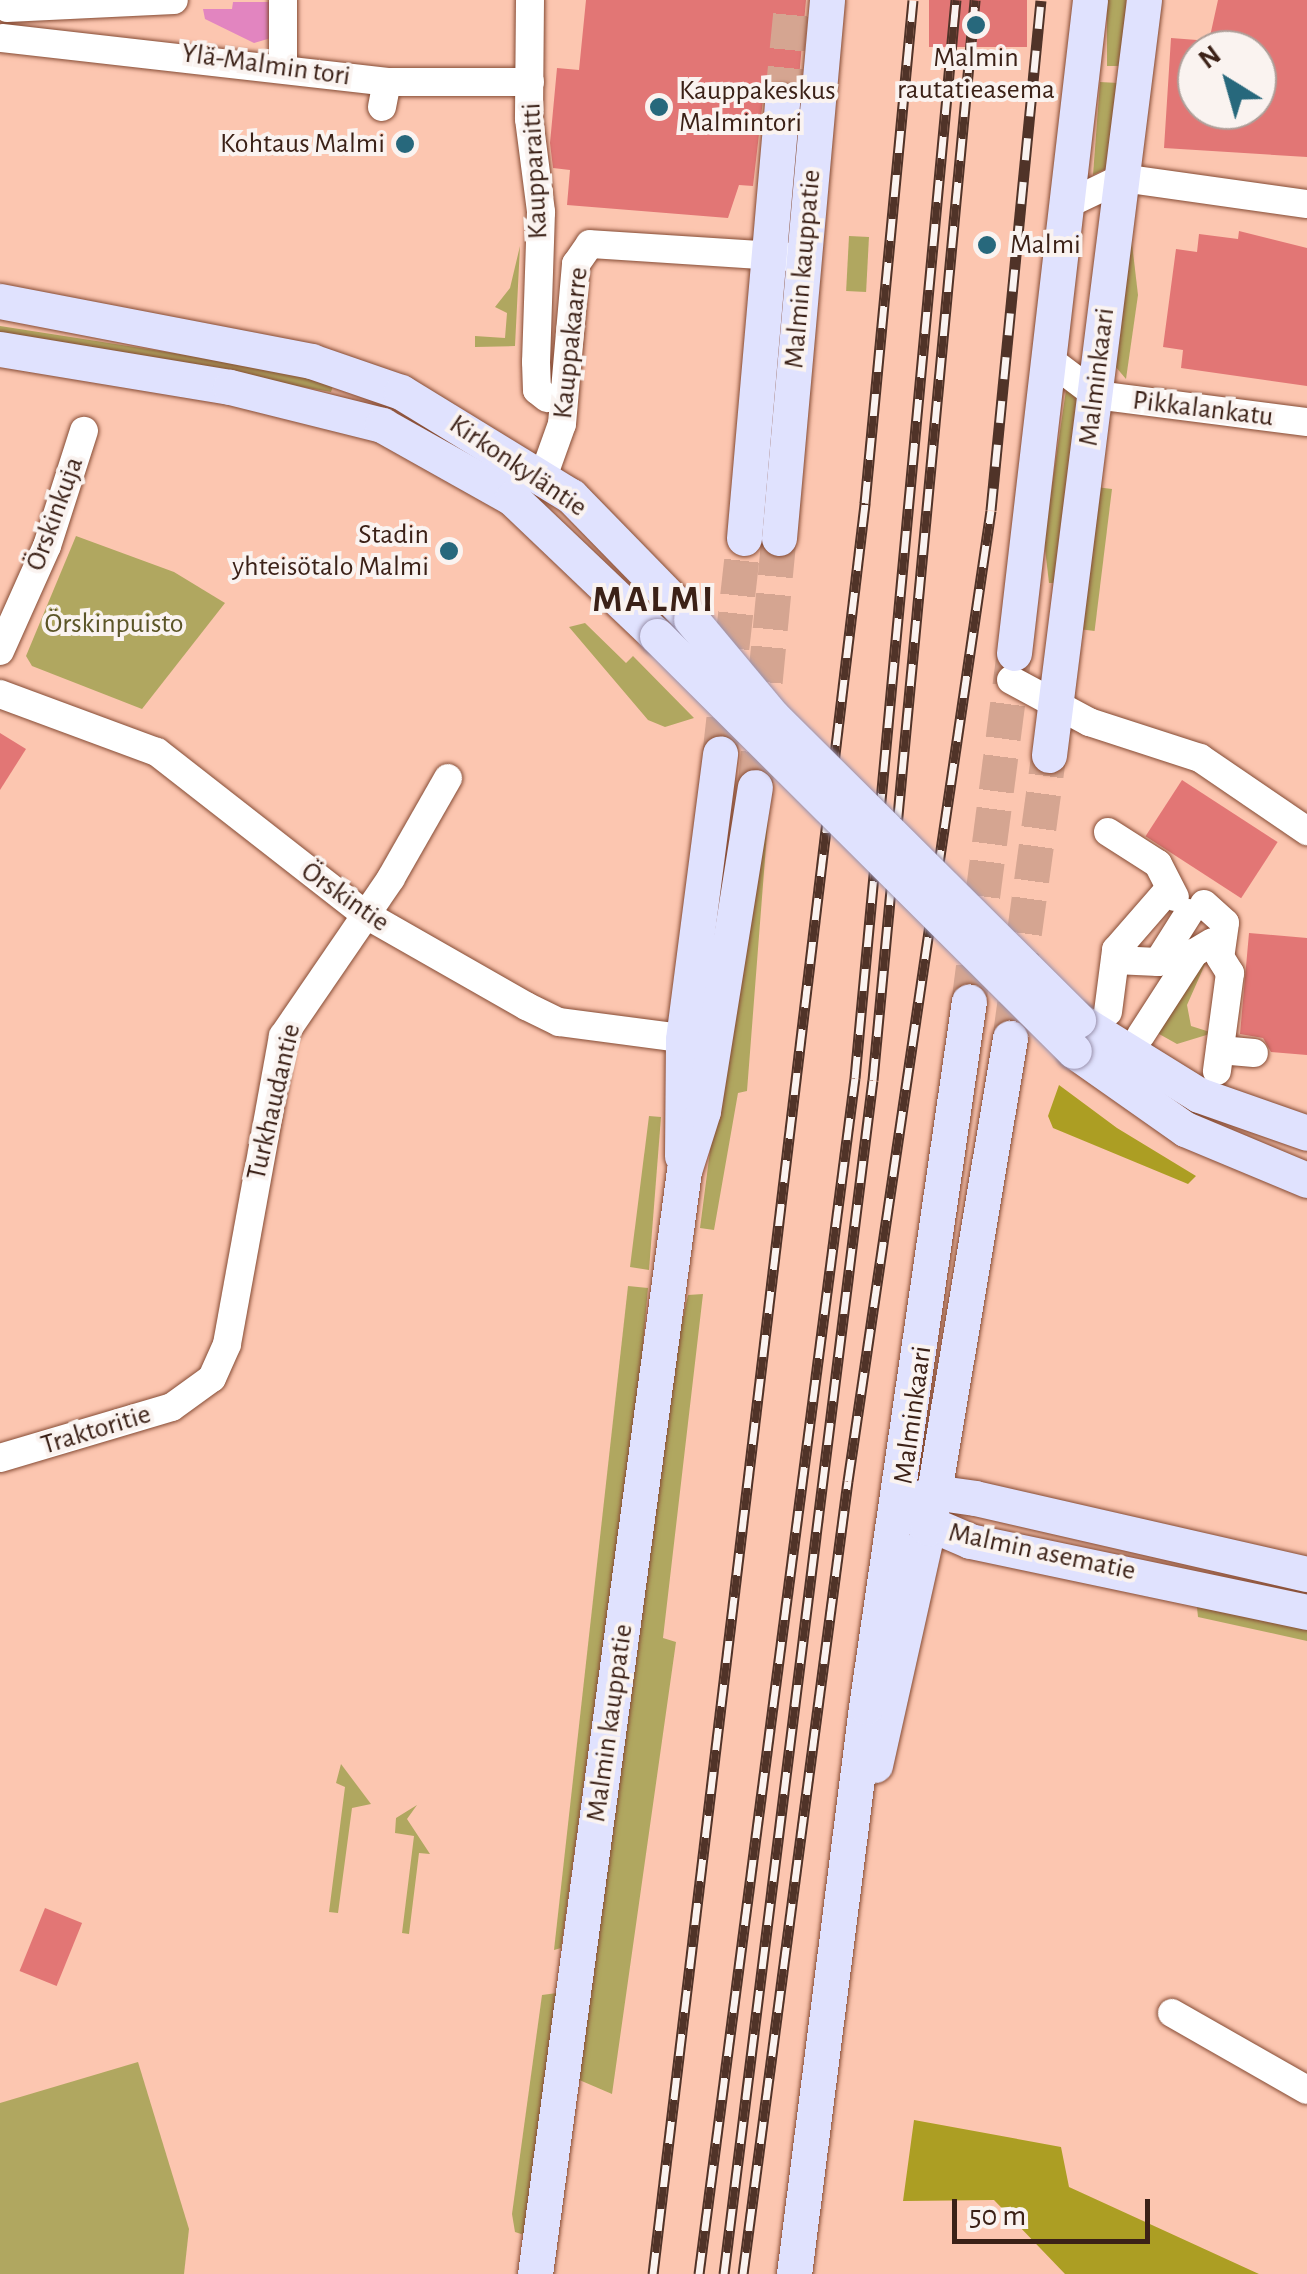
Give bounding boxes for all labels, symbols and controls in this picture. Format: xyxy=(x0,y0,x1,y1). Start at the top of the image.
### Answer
marker: Malmin rautatieasema xyxy=(965,14,987,36)
north arrow xyxy=(1177,30,1277,130)
street label: Ylä-Malmin tori xyxy=(179,37,353,93)
place label: Malmin rautatieasema xyxy=(897,41,1055,107)
text: N xyxy=(1194,41,1226,75)
place label: Kauppakeskus Malmintori xyxy=(679,74,836,140)
marker: Kauppakeskus Malmintori xyxy=(648,96,670,118)
street label: Kaupparaitti xyxy=(515,102,555,240)
place label: Kohtaus Malmi xyxy=(220,127,385,161)
marker: Kohtaus Malmi xyxy=(394,133,416,155)
street label: Malmin kauppatie xyxy=(778,168,828,370)
place label: Malmi xyxy=(1010,228,1081,262)
marker: Malmi xyxy=(974,232,1000,258)
street label: Kauppakaarre xyxy=(546,265,596,421)
street label: Malminkaari xyxy=(1072,306,1122,448)
street label: Pikkalankatu xyxy=(1131,384,1275,434)
street label: Kirkonkyläntie xyxy=(443,408,593,524)
street label: Örskinkuja xyxy=(19,453,91,575)
place label: Stadin yhteisötalo Malmi xyxy=(232,518,429,584)
marker: Stadin yhteisötalo Malmi xyxy=(438,540,460,562)
district label: MALMI xyxy=(592,578,716,624)
park label: Örskinpuisto xyxy=(44,607,184,641)
street label: Örskintie xyxy=(294,855,396,939)
street label: Turkhaudantie xyxy=(240,1021,308,1183)
street label: Malminkaari xyxy=(887,1344,939,1486)
street label: Traktoritie xyxy=(37,1397,155,1463)
street label: Malmin asematie xyxy=(946,1516,1138,1588)
street label: Malmin kauppatie xyxy=(579,1622,641,1824)
scale bar xyxy=(957,2179,1154,2241)
text: 50 m xyxy=(969,2201,1026,2231)

